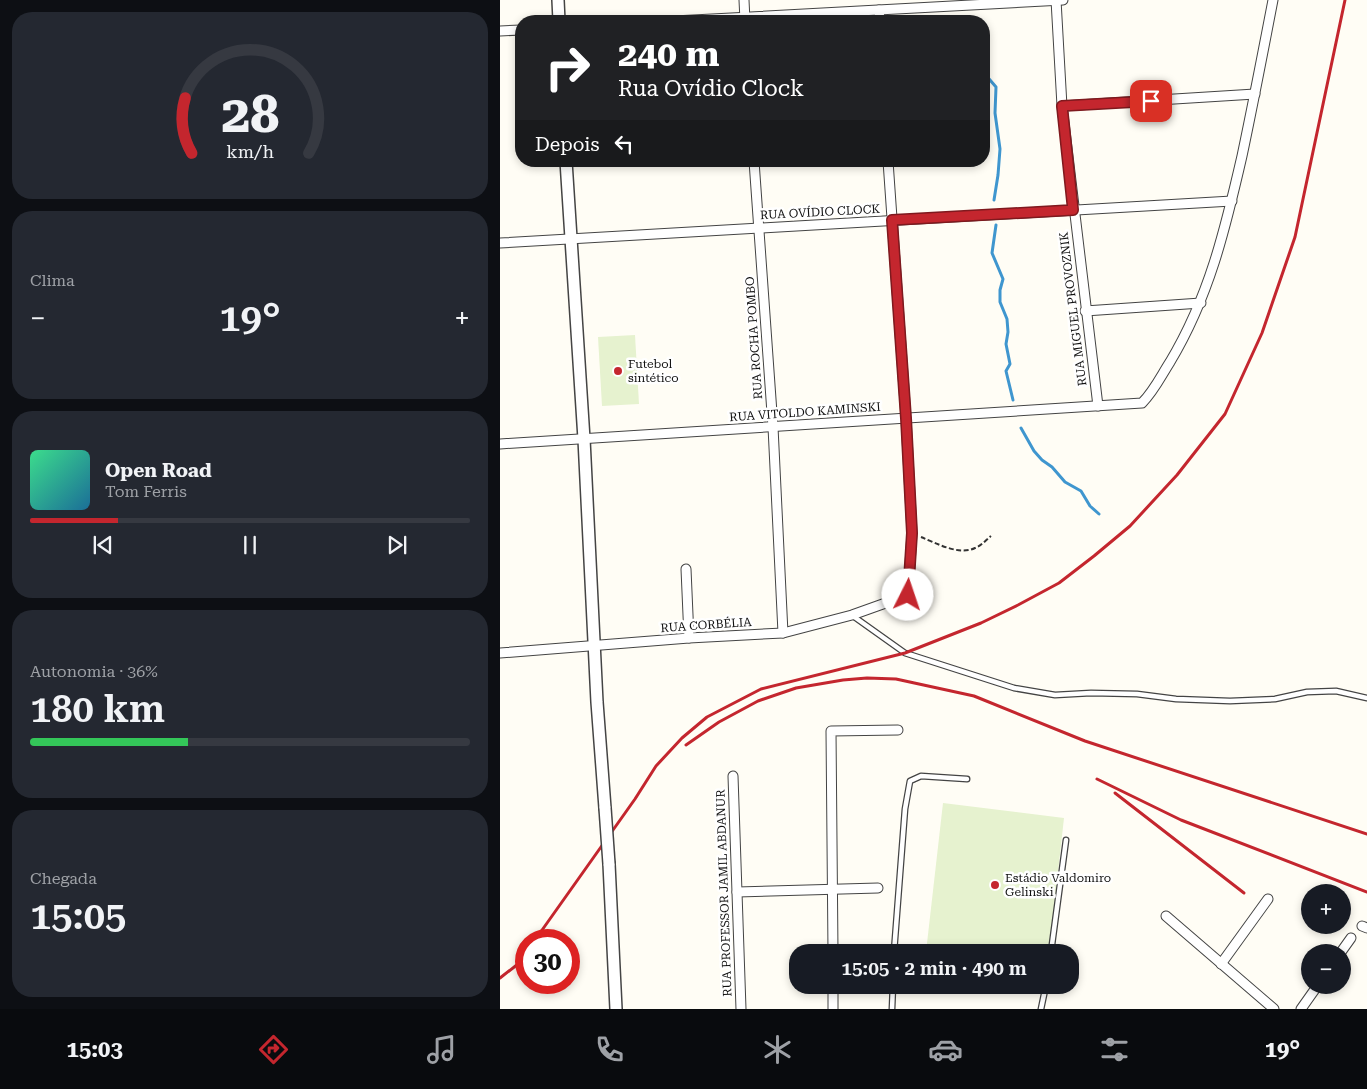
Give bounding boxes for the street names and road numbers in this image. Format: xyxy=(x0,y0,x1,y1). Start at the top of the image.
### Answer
street label: RUA OVÍDIO CLOCK xyxy=(760,202,881,222)
street label: RUA MIGUEL PROVOZNIK xyxy=(1057,231,1089,387)
street label: RUA ROCHA POMBO xyxy=(743,276,765,400)
street label: RUA VITOLDO KAMINSKI xyxy=(729,400,881,424)
street label: RUA CORBÉLIA xyxy=(660,615,753,635)
street label: RUA PROFESSOR JAMIL ABDANUR xyxy=(713,788,735,997)

